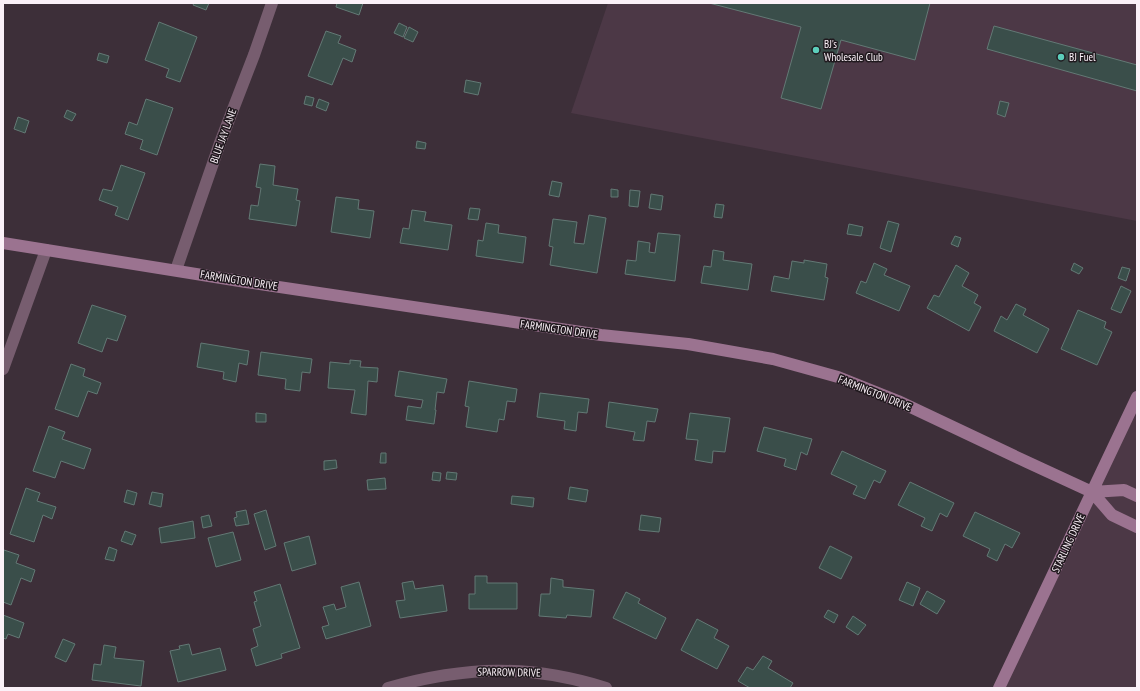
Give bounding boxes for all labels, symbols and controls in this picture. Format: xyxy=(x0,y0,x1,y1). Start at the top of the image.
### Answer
place label: BJ's Wholesale Club xyxy=(824,37,883,64)
marker: BJ's Wholesale Club xyxy=(811,45,821,55)
place label: BJ Fuel xyxy=(1069,50,1096,64)
marker: BJ Fuel xyxy=(1056,52,1066,62)
street label: BLUE JAY LANE xyxy=(207,106,239,165)
street label: FARMINGTON DRIVE xyxy=(199,267,279,293)
street label: FARMINGTON DRIVE xyxy=(519,317,599,341)
street label: FARMINGTON DRIVE xyxy=(836,372,914,414)
street label: STARLING DRIVE xyxy=(1048,511,1088,575)
street label: SPARROW DRIVE xyxy=(477,664,541,680)

